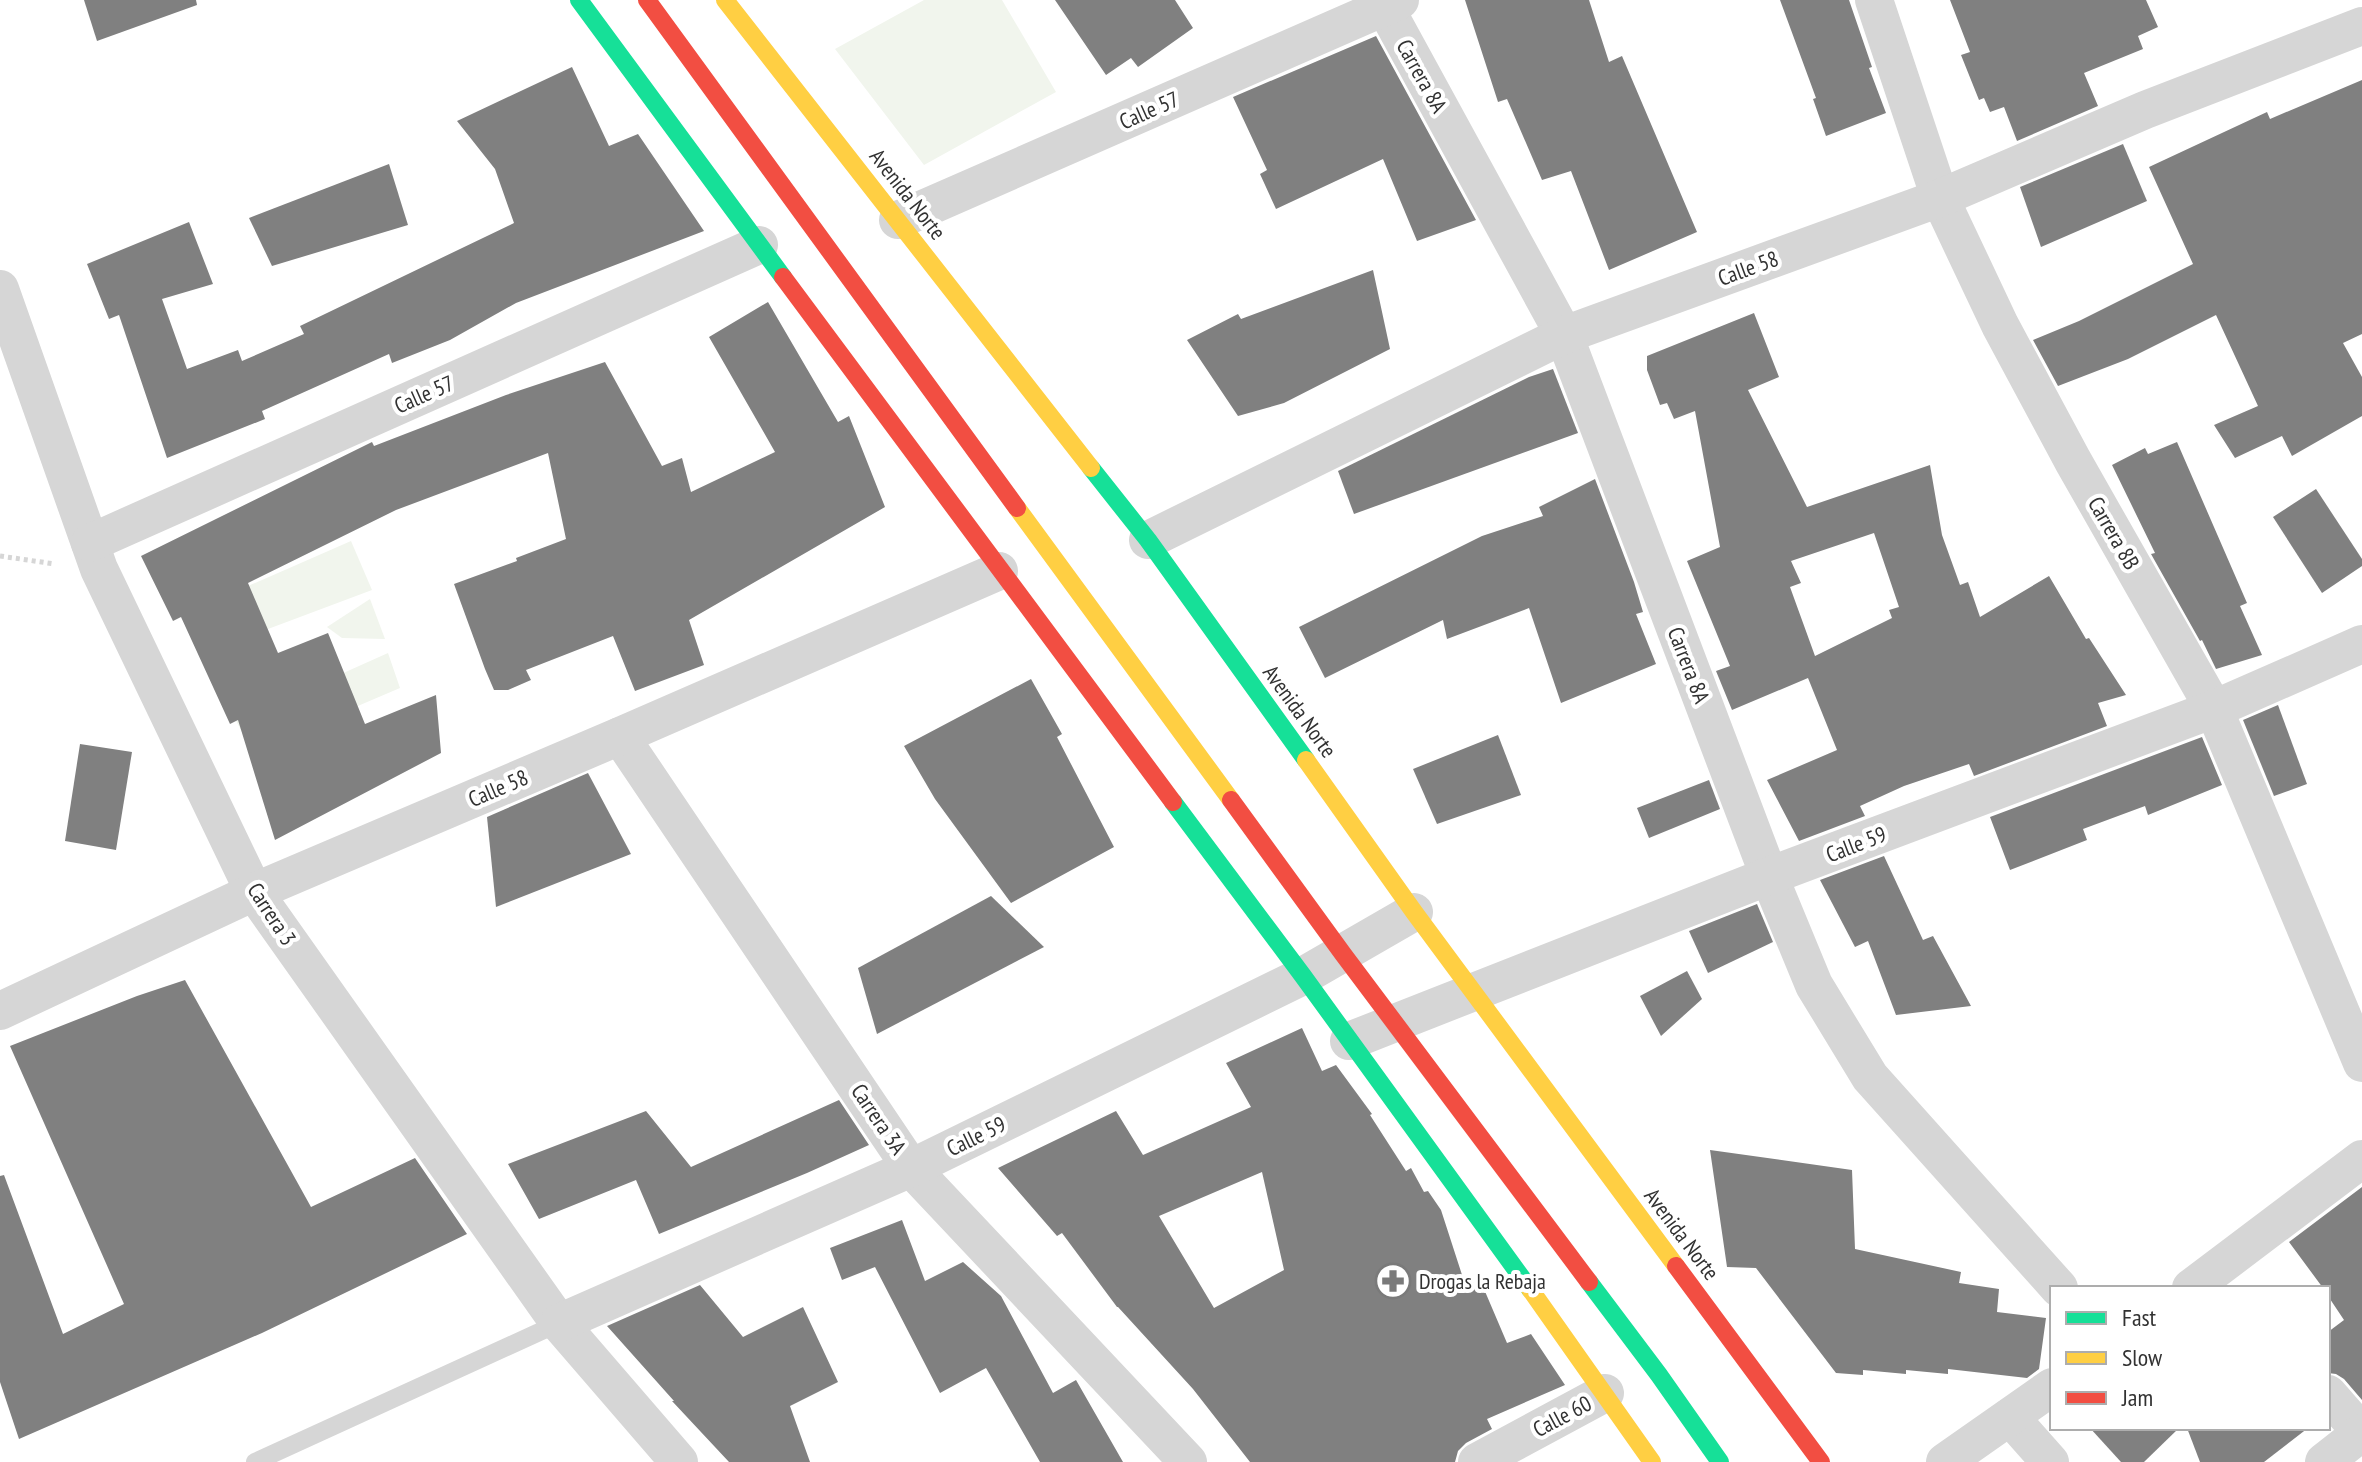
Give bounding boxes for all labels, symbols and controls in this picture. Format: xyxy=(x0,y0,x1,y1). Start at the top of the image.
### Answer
street label: Carrera 8A xyxy=(1390,34,1454,118)
street label: Calle 57 xyxy=(1115,85,1183,135)
street label: Avenida Norte xyxy=(864,143,952,245)
street label: Calle 58 xyxy=(1714,244,1782,292)
street label: Calle 57 xyxy=(390,369,458,419)
street label: Carrera 8B xyxy=(2082,492,2146,574)
street label: Carrera 8A xyxy=(1662,623,1717,708)
street label: Avenida Norte xyxy=(1257,659,1343,763)
street label: Calle 58 xyxy=(464,763,532,813)
street label: Calle 59 xyxy=(1822,820,1890,868)
street label: Carrera 3 xyxy=(241,877,303,951)
street label: Carrera 3A xyxy=(845,1078,913,1160)
street label: Calle 59 xyxy=(942,1110,1010,1162)
street label: Avenida Norte xyxy=(1638,1183,1726,1285)
pharmacy icon: Drogas la Rebaja xyxy=(1374,1262,1412,1300)
place label: Drogas la Rebaja xyxy=(1419,1267,1546,1295)
legend xyxy=(2050,1286,2330,1430)
text: Fast xyxy=(2122,1302,2157,1333)
text: Slow xyxy=(2122,1342,2163,1373)
text: Jam xyxy=(2121,1382,2153,1413)
street label: Calle 60 xyxy=(1528,1389,1596,1443)

